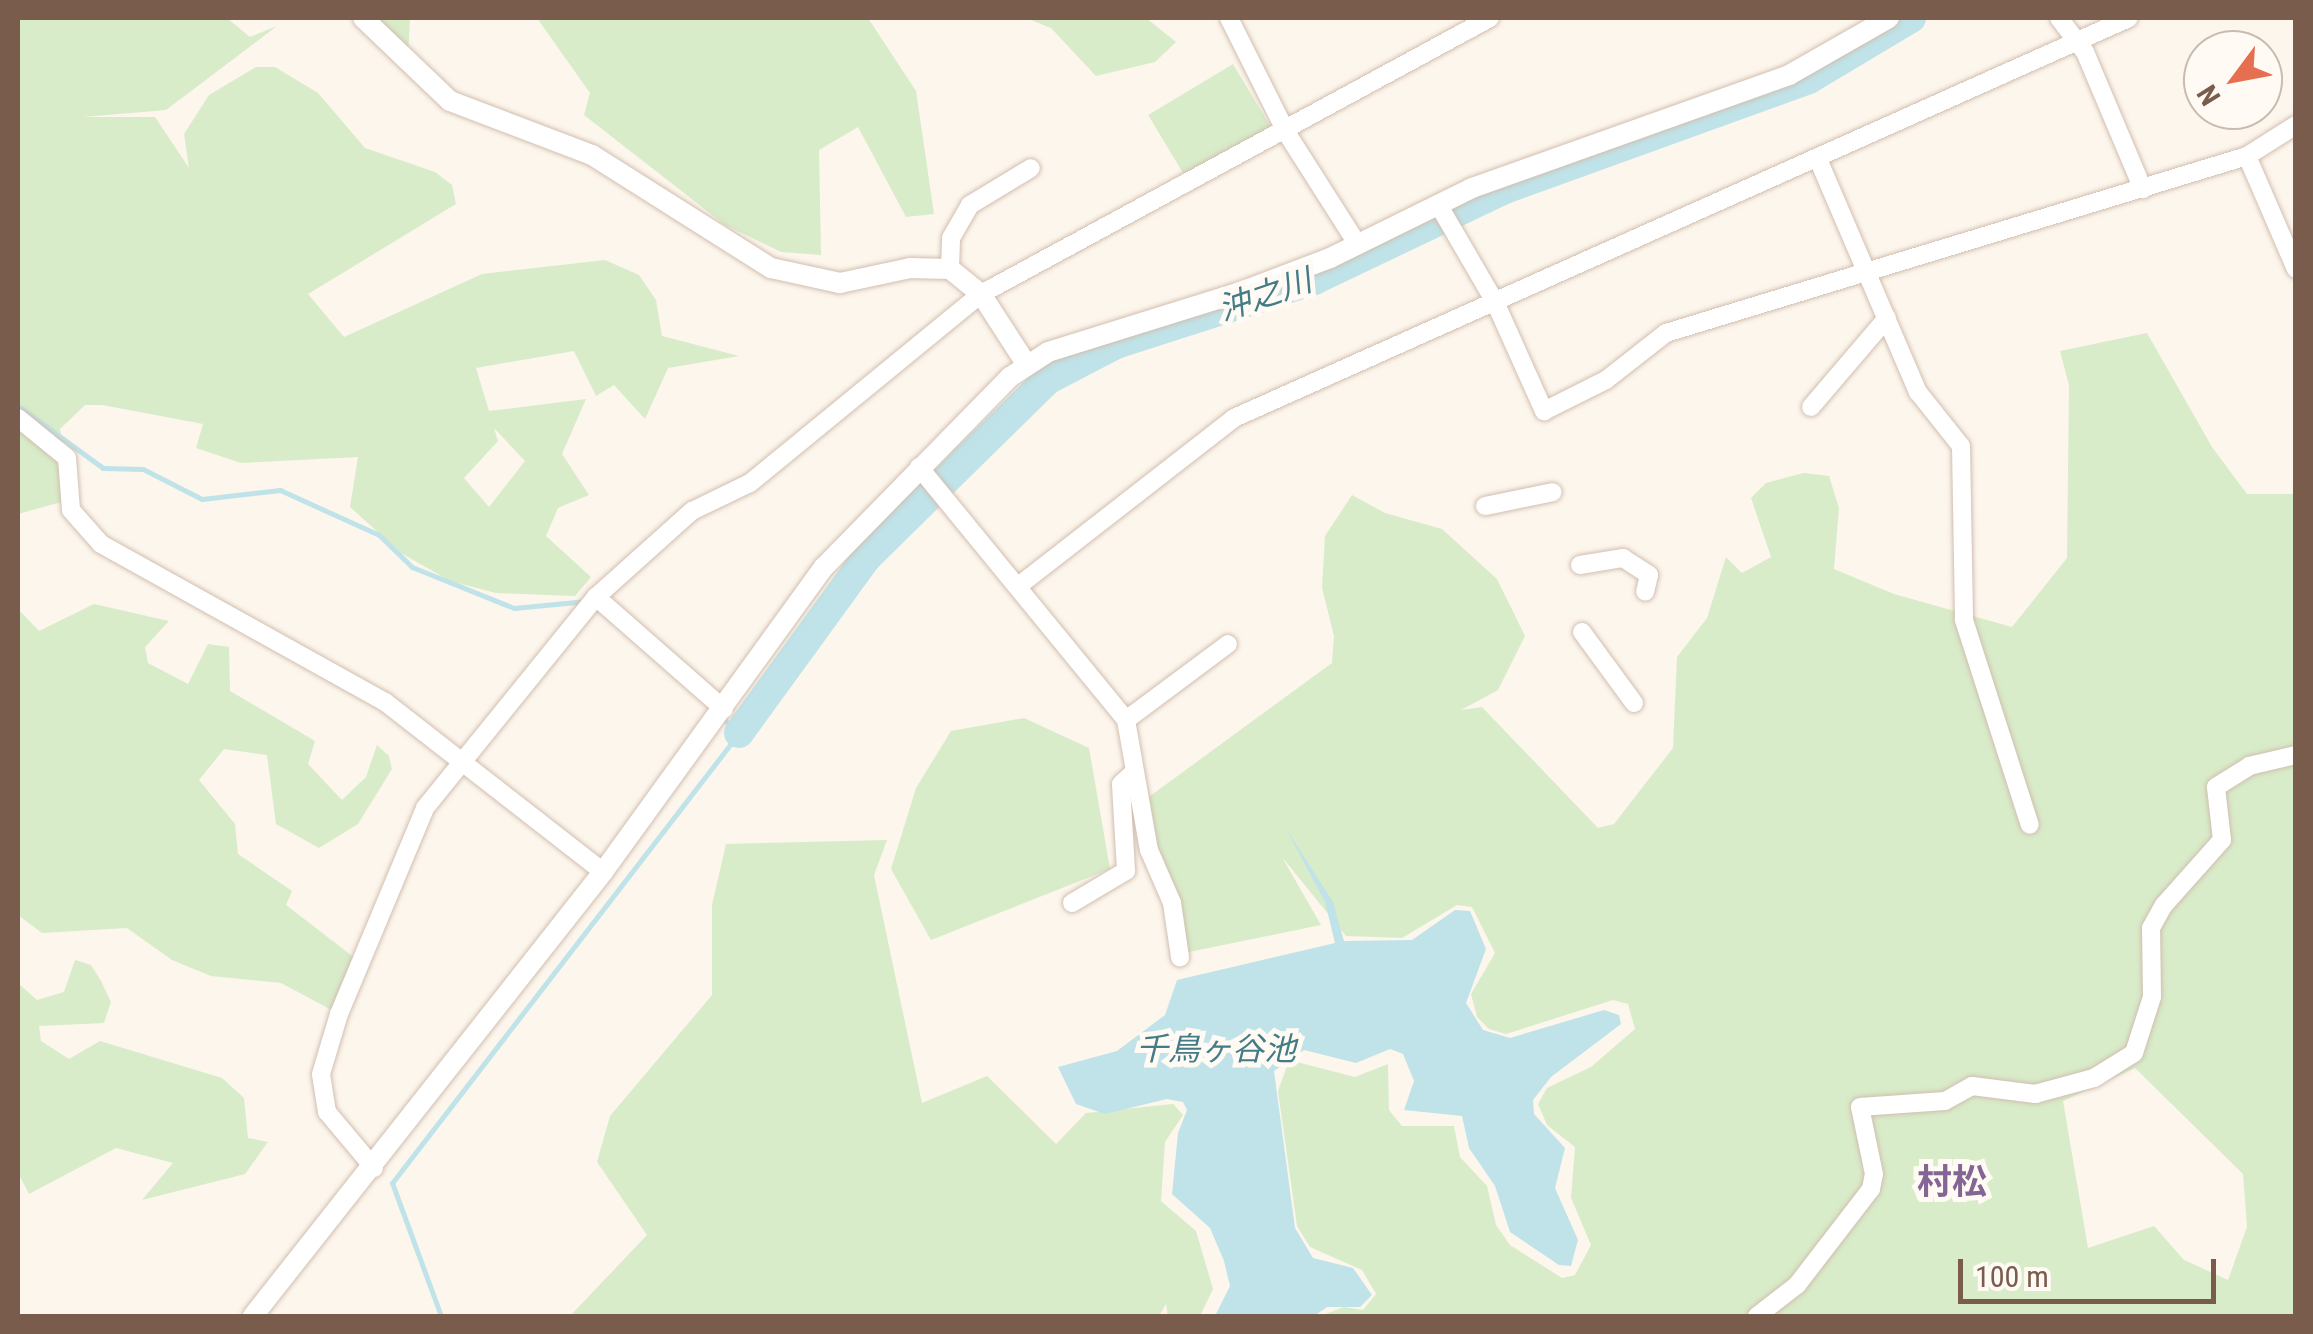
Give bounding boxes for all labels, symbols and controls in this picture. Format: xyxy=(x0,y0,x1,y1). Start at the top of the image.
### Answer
north arrow xyxy=(2183,30,2283,130)
text: N xyxy=(2190,79,2227,111)
water label: 沖之川 xyxy=(1213,261,1317,329)
water label: 千鳥ヶ谷池 xyxy=(1136,1030,1296,1068)
district label: 村松 xyxy=(1917,1162,1987,1204)
scale bar xyxy=(1963,1239,2220,1301)
text: 100 m xyxy=(1975,1259,2049,1294)

